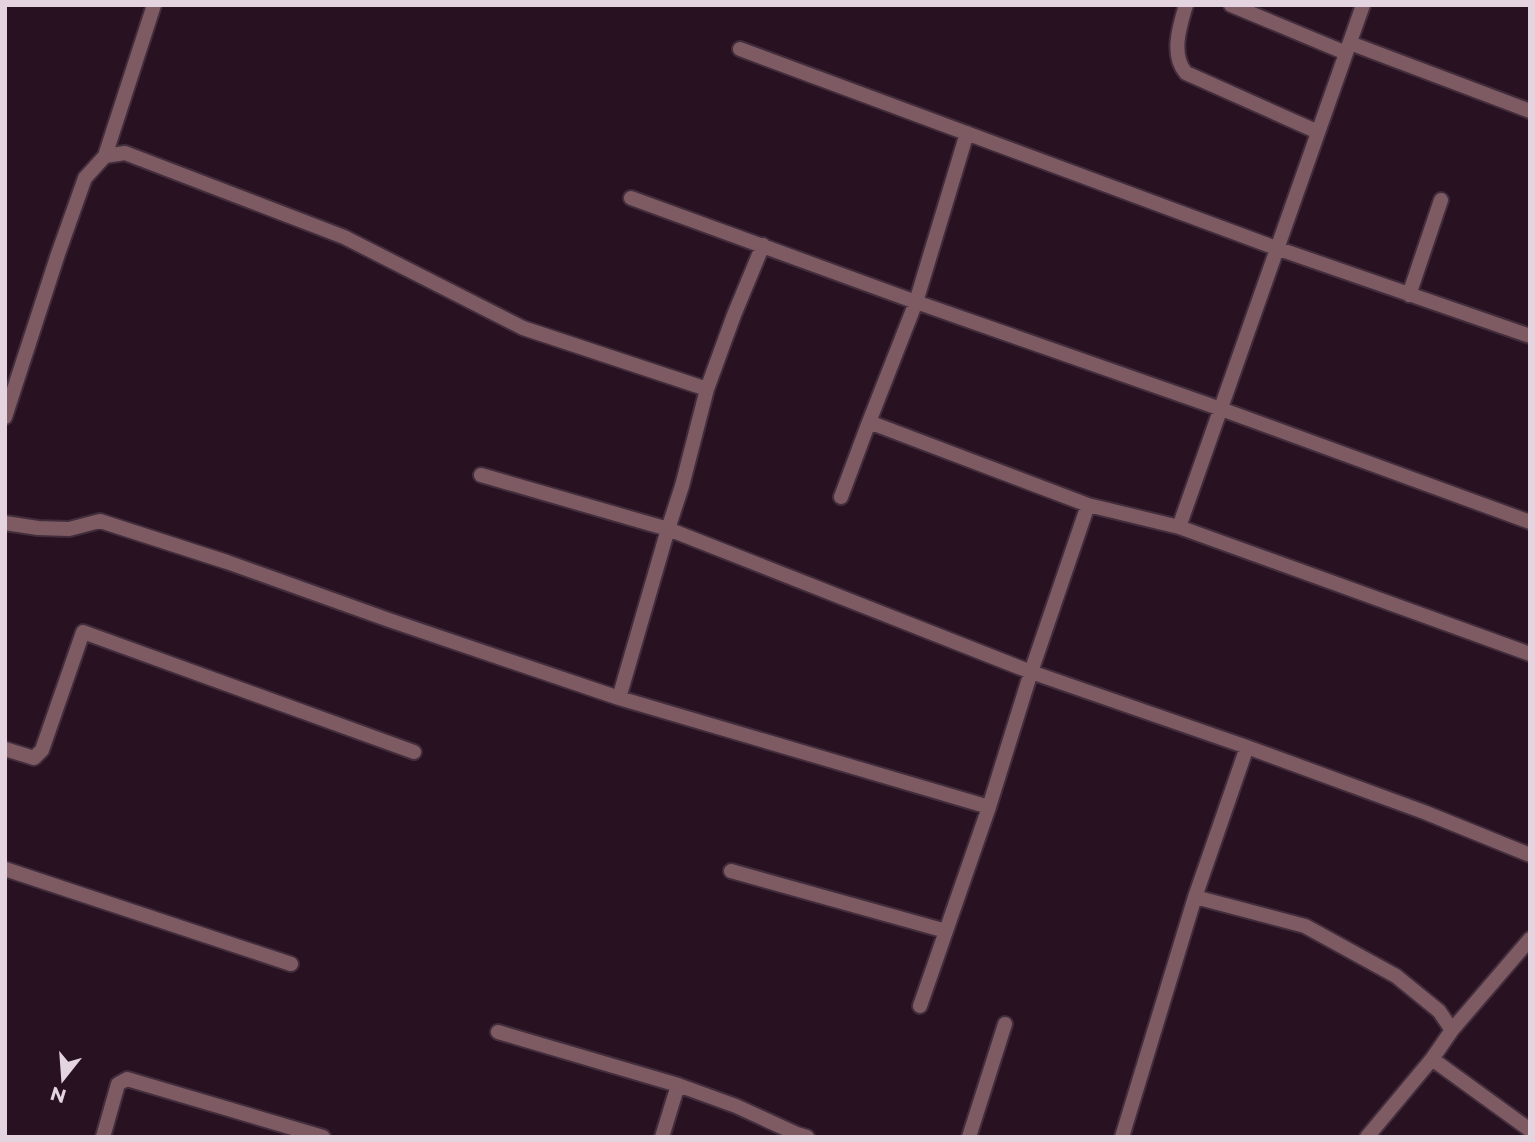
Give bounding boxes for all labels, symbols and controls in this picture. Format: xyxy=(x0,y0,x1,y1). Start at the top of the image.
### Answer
north arrow xyxy=(28,1044,98,1114)
text: N xyxy=(47,1082,69,1108)

